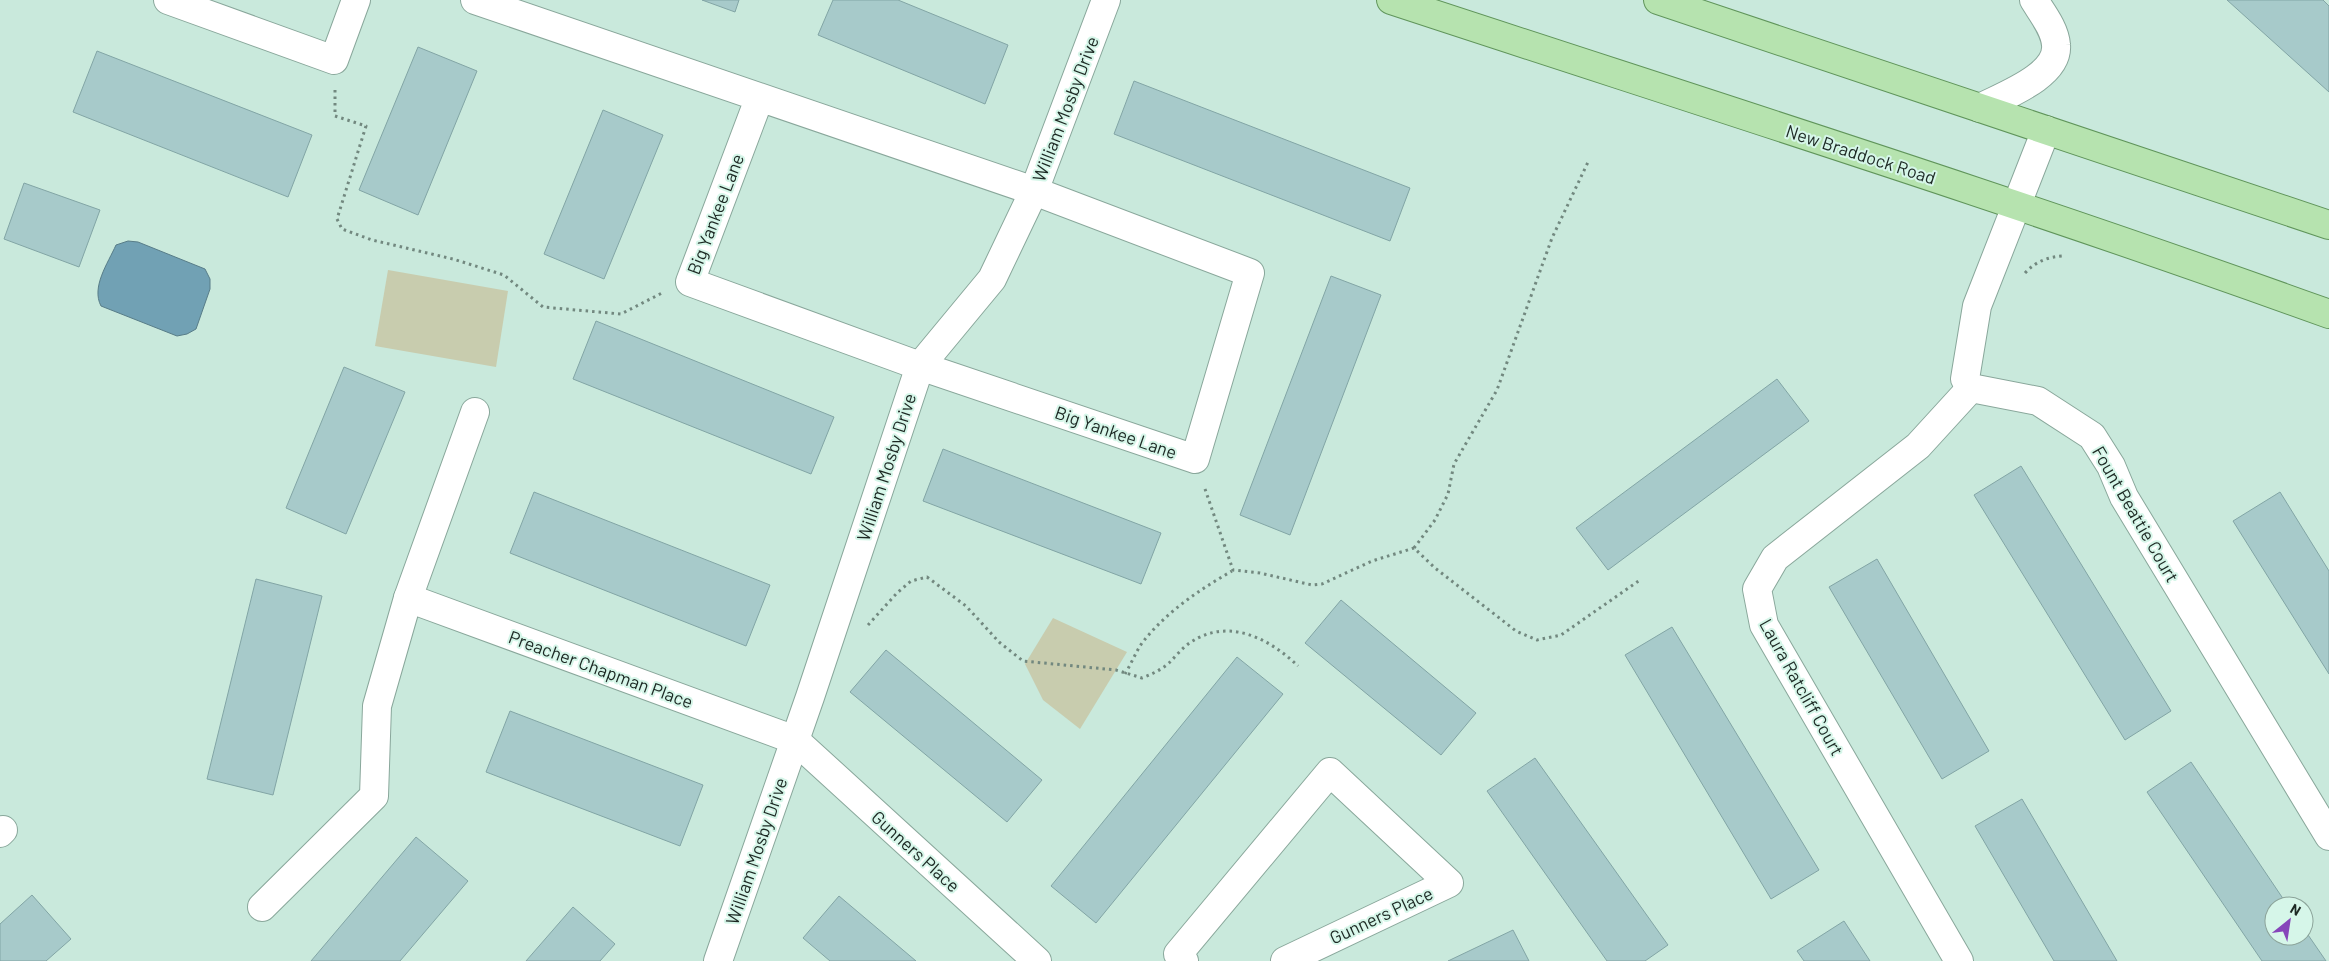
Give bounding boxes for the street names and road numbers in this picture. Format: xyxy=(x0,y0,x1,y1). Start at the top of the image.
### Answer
street label: William Mosby Drive xyxy=(1027,33,1103,185)
street label: New Braddock Road xyxy=(1783,119,1939,189)
street label: Big Yankee Lane xyxy=(682,151,748,277)
street label: William Mosby Drive xyxy=(852,390,920,544)
street label: Big Yankee Lane xyxy=(1052,401,1180,463)
street label: Fount Beattie Court xyxy=(2088,442,2184,586)
street label: Laura Ratcliff Court xyxy=(1755,615,1849,759)
street label: Preacher Chapman Place xyxy=(506,625,696,713)
street label: William Mosby Drive xyxy=(721,775,791,927)
street label: Gunners Place xyxy=(867,806,965,896)
street label: Gunners Place xyxy=(1326,882,1436,948)

